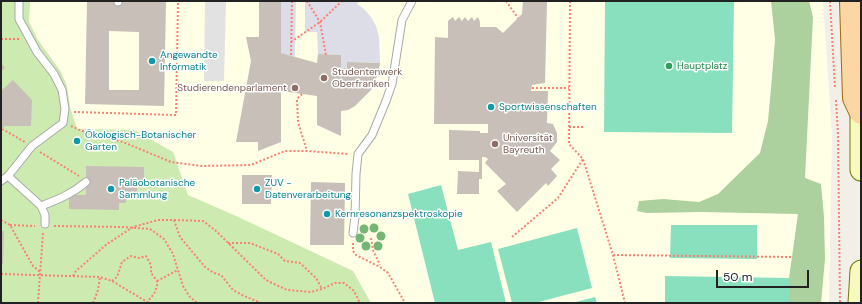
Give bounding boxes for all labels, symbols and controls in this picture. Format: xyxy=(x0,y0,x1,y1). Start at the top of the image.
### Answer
place label: Angewandte Informatik xyxy=(160,49,218,72)
marker: Angewandte Informatik xyxy=(147,56,157,66)
place label: Hauptplatz xyxy=(677,60,727,72)
marker: Hauptplatz xyxy=(664,61,674,71)
place label: Studentenwerk Oberfranken xyxy=(332,66,402,90)
marker: Studentenwerk Oberfranken xyxy=(319,73,329,83)
place label: Studierendenparlament xyxy=(177,82,287,94)
marker: Studierendenparlament xyxy=(290,83,300,93)
place label: Sportwissenschaften xyxy=(499,101,597,113)
marker: Sportwissenschaften xyxy=(486,102,496,112)
place label: Ökologisch-Botanischer Garten xyxy=(85,129,196,152)
place label: Universität Bayreuth xyxy=(503,132,553,156)
marker: Ökologisch-Botanischer Garten xyxy=(72,136,82,146)
marker: Universität Bayreuth xyxy=(490,139,500,149)
place label: Paläobotanische Sammlung xyxy=(119,177,195,200)
place label: ZUV - Datenverarbeitung xyxy=(265,177,351,200)
marker: Paläobotanische Sammlung xyxy=(106,184,116,194)
marker: ZUV - Datenverarbeitung xyxy=(252,184,262,194)
place label: Kernresonanzspektroskopie xyxy=(335,208,463,220)
marker: Kernresonanzspektroskopie xyxy=(322,209,332,219)
scale bar xyxy=(718,262,811,288)
text: 50 m xyxy=(723,269,752,285)

